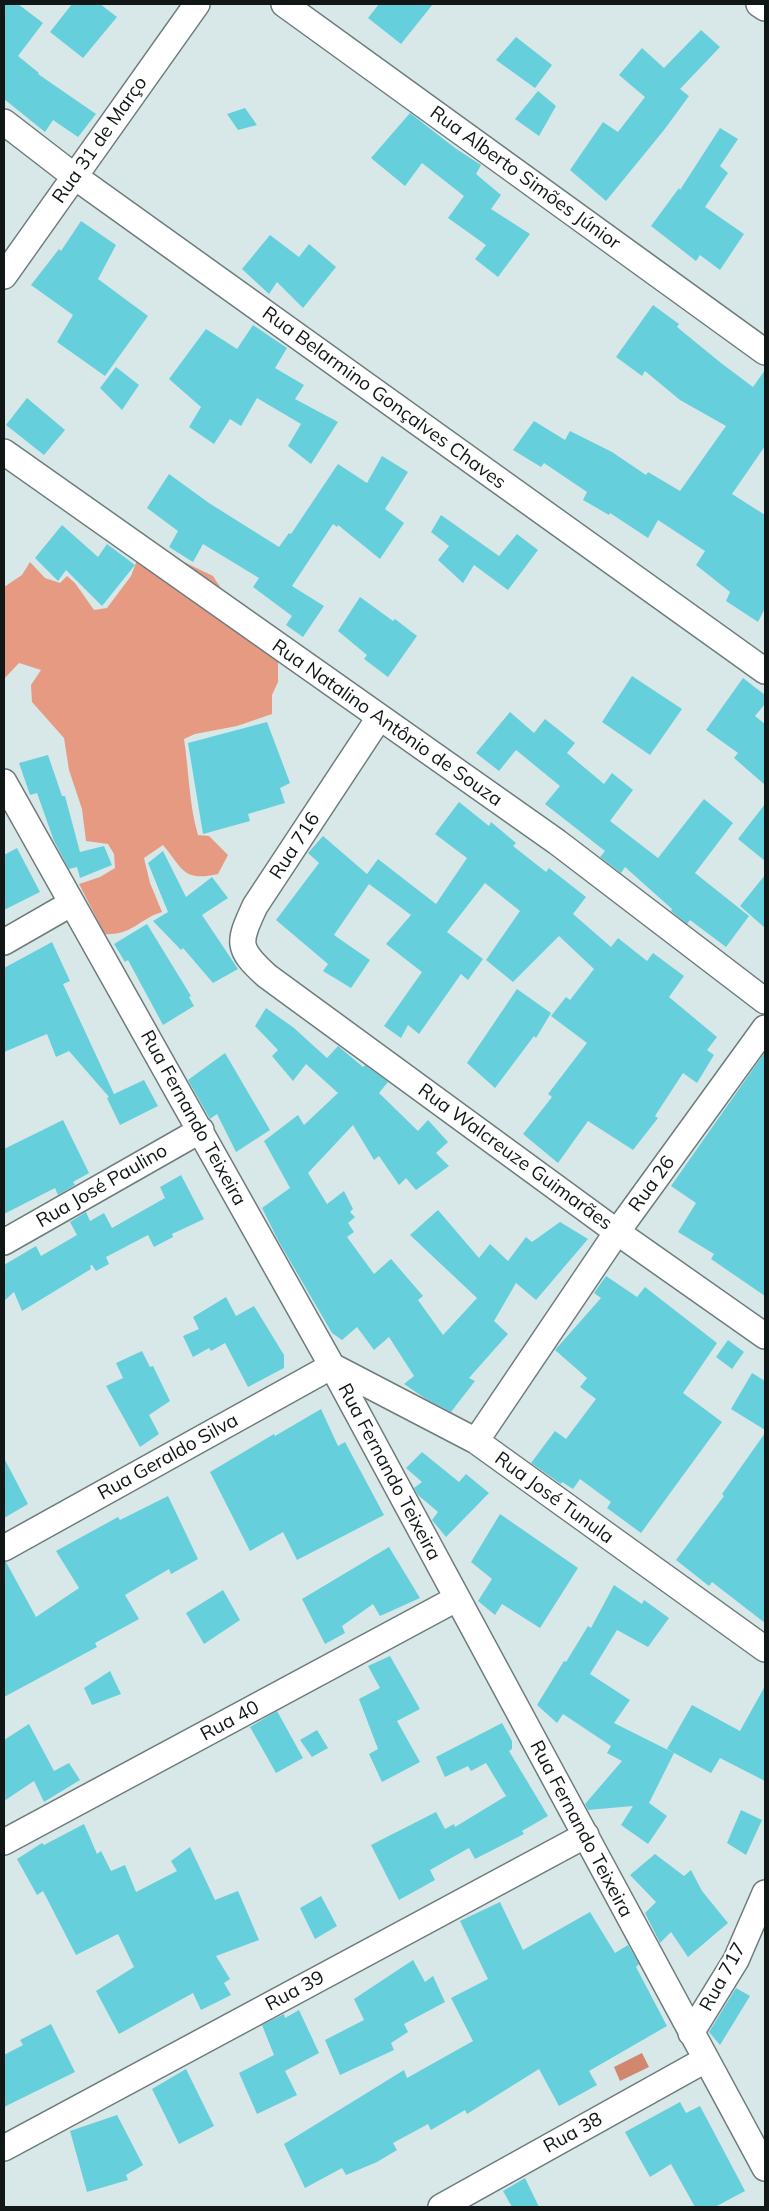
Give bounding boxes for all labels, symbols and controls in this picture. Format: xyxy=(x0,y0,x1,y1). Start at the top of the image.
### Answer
street label: Rua 31 de Março xyxy=(48,72,152,208)
street label: Rua Alberto Simões Júnior xyxy=(425,101,625,255)
street label: Rua Belarmino Gonçalves Chaves xyxy=(258,302,510,494)
street label: Rua Natalino Antônio de Souza xyxy=(268,635,506,811)
street label: Rua 716 xyxy=(265,808,325,884)
street label: Rua Fernando Teixeira xyxy=(135,1026,251,1210)
street label: Rua Walcreuze Guimarães xyxy=(413,1079,617,1235)
street label: Rua José Paulino xyxy=(32,1139,172,1233)
street label: Rua 26 xyxy=(624,1152,680,1216)
street label: Rua Fernando Teixeira xyxy=(333,1380,445,1564)
street label: Rua Geraldo Silva xyxy=(94,1409,242,1505)
street label: Rua José Tunula xyxy=(490,1447,618,1549)
street label: Rua 40 xyxy=(197,1696,263,1746)
street label: Rua Fernando Teixeira xyxy=(525,1737,637,1921)
street label: Rua 717 xyxy=(695,1939,751,2015)
street label: Rua 39 xyxy=(262,1966,328,2016)
street label: Rua 38 xyxy=(540,2108,606,2158)

